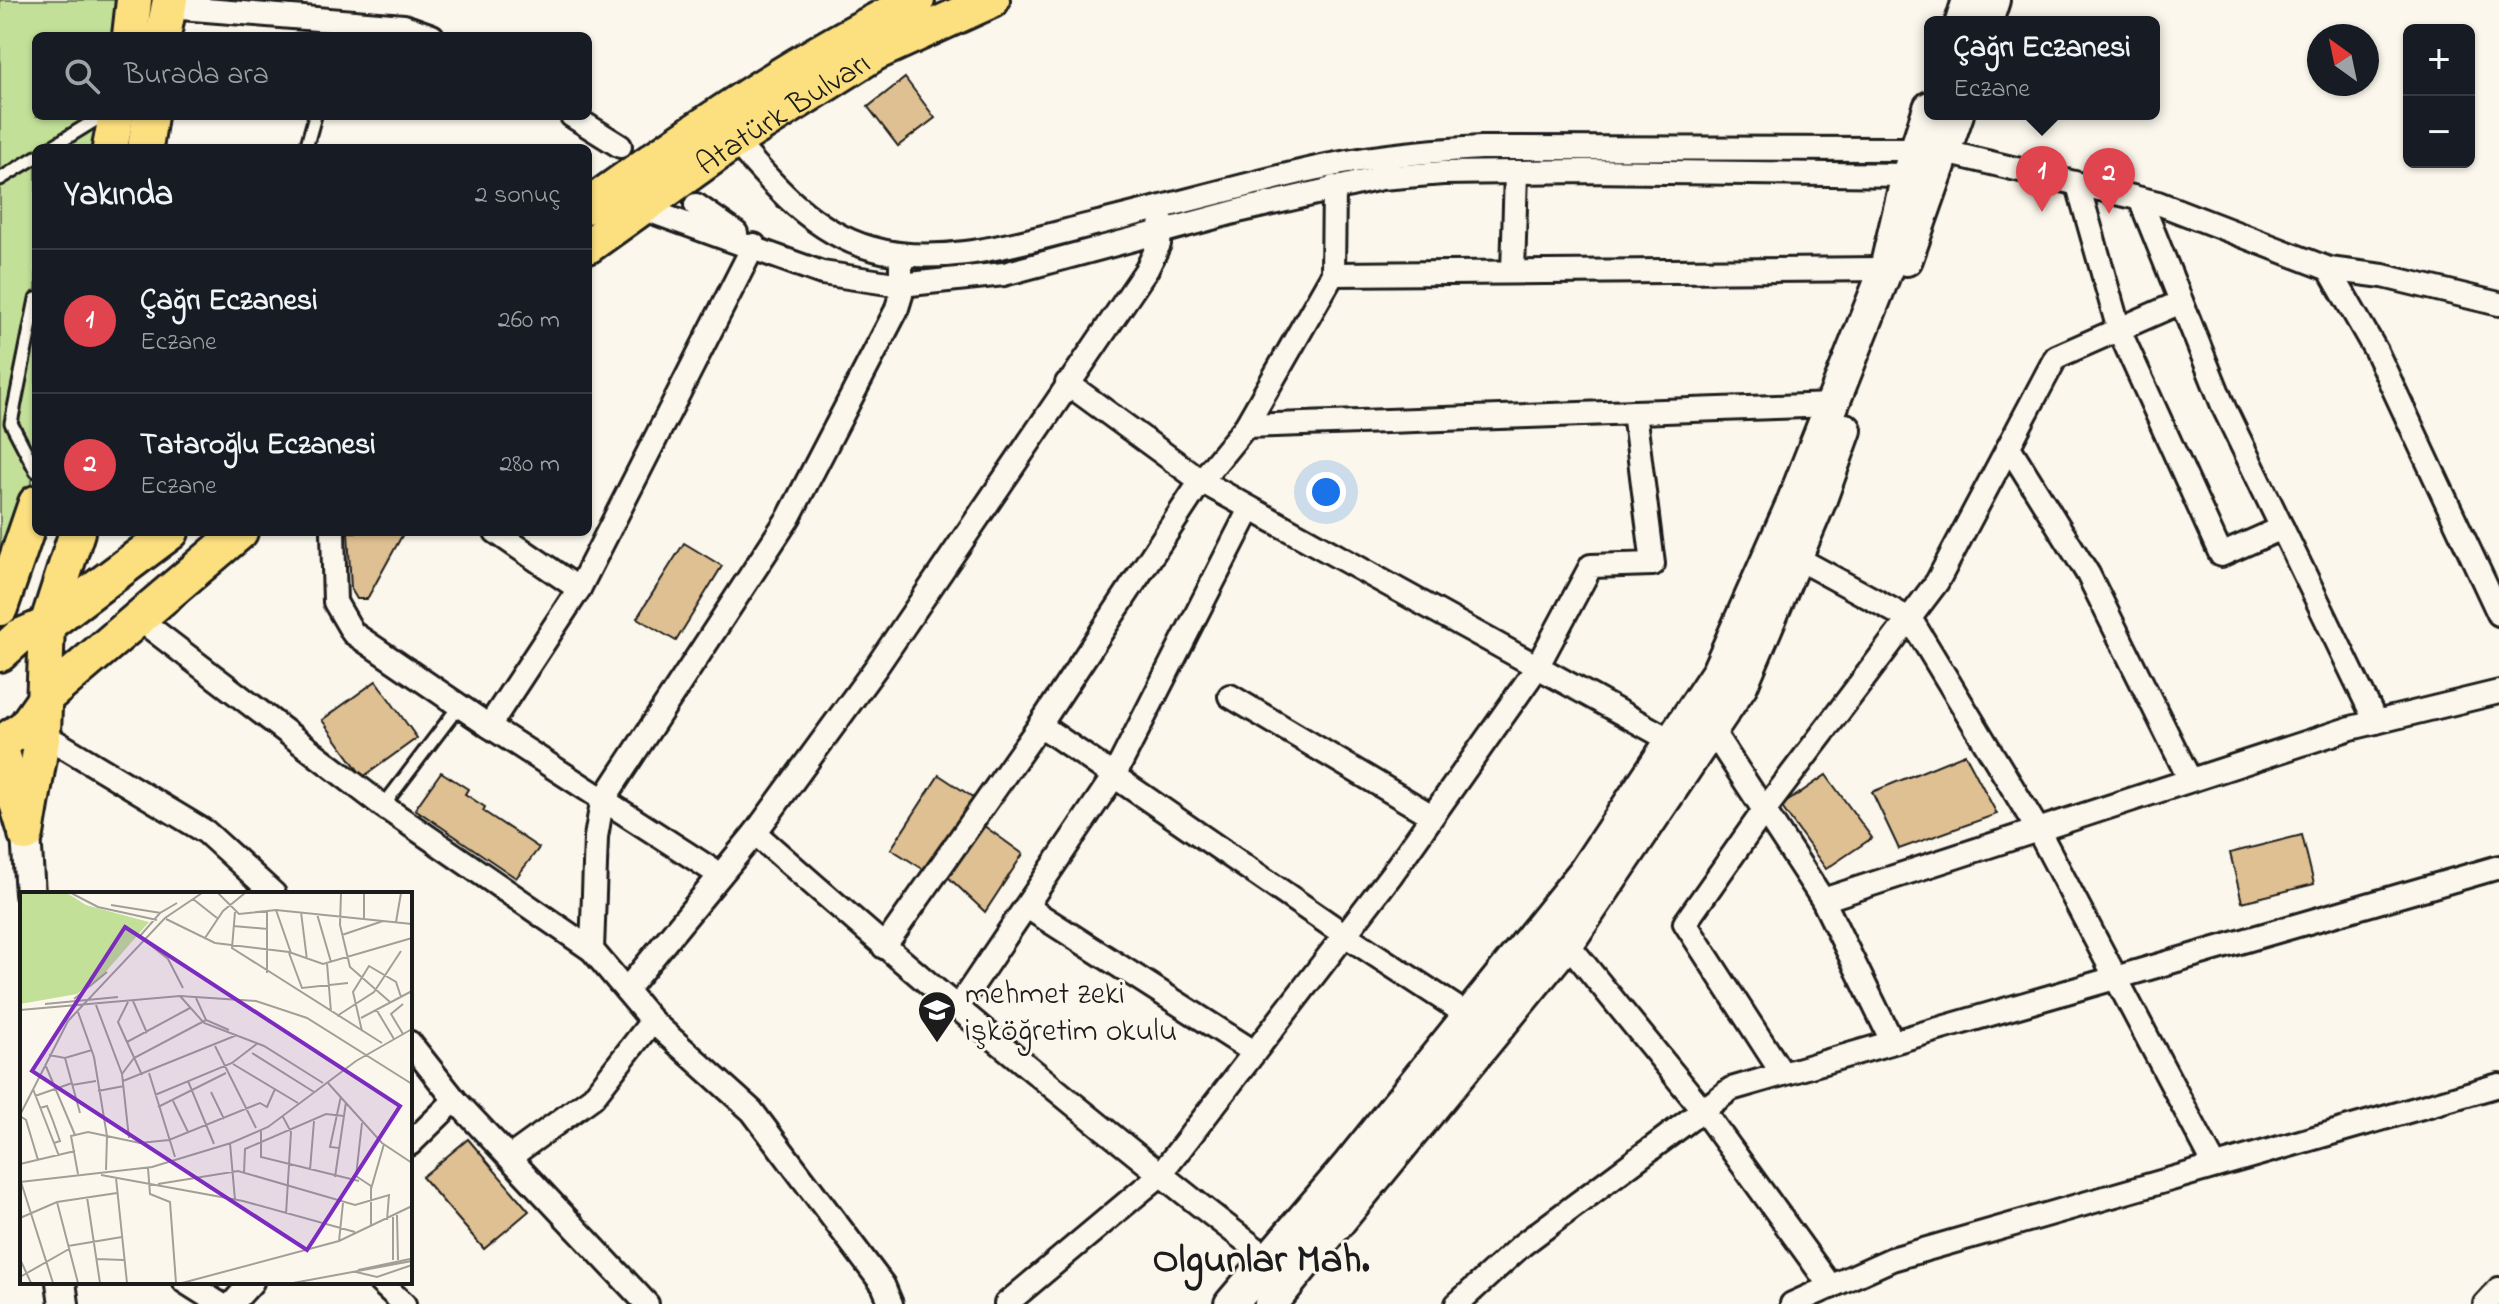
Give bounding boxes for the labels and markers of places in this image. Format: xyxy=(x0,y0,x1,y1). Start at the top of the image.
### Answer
pin: 1 xyxy=(2016,146,2068,212)
pin: 2 xyxy=(2083,148,2135,214)
place label: mehmet zeki işköğretim okulu xyxy=(965,972,1177,1057)
school or university icon: mehmet zeki işköğretim okulu xyxy=(916,989,958,1044)

